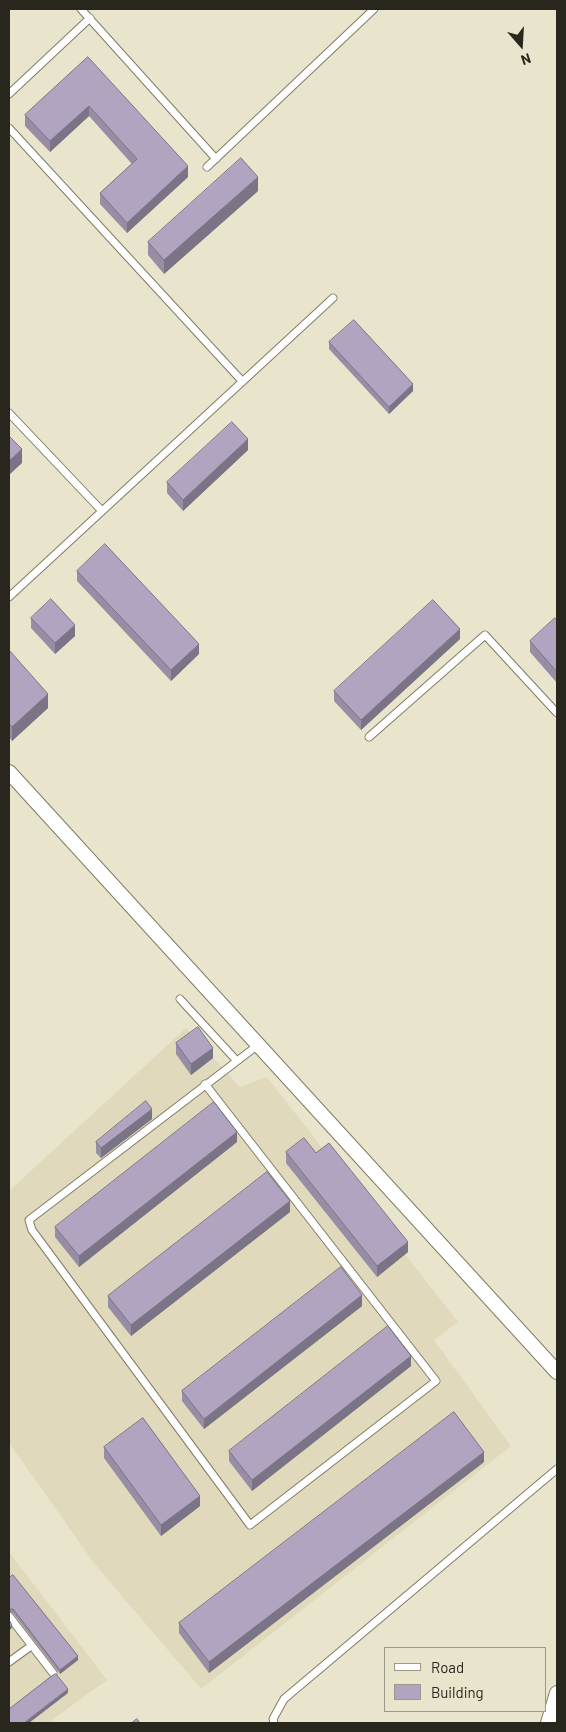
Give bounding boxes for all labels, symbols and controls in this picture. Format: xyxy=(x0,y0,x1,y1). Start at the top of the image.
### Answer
north arrow xyxy=(496,20,546,70)
text: N xyxy=(519,50,533,69)
legend xyxy=(384,1647,546,1712)
text: Road xyxy=(431,1658,464,1676)
text: Building xyxy=(431,1683,484,1701)

